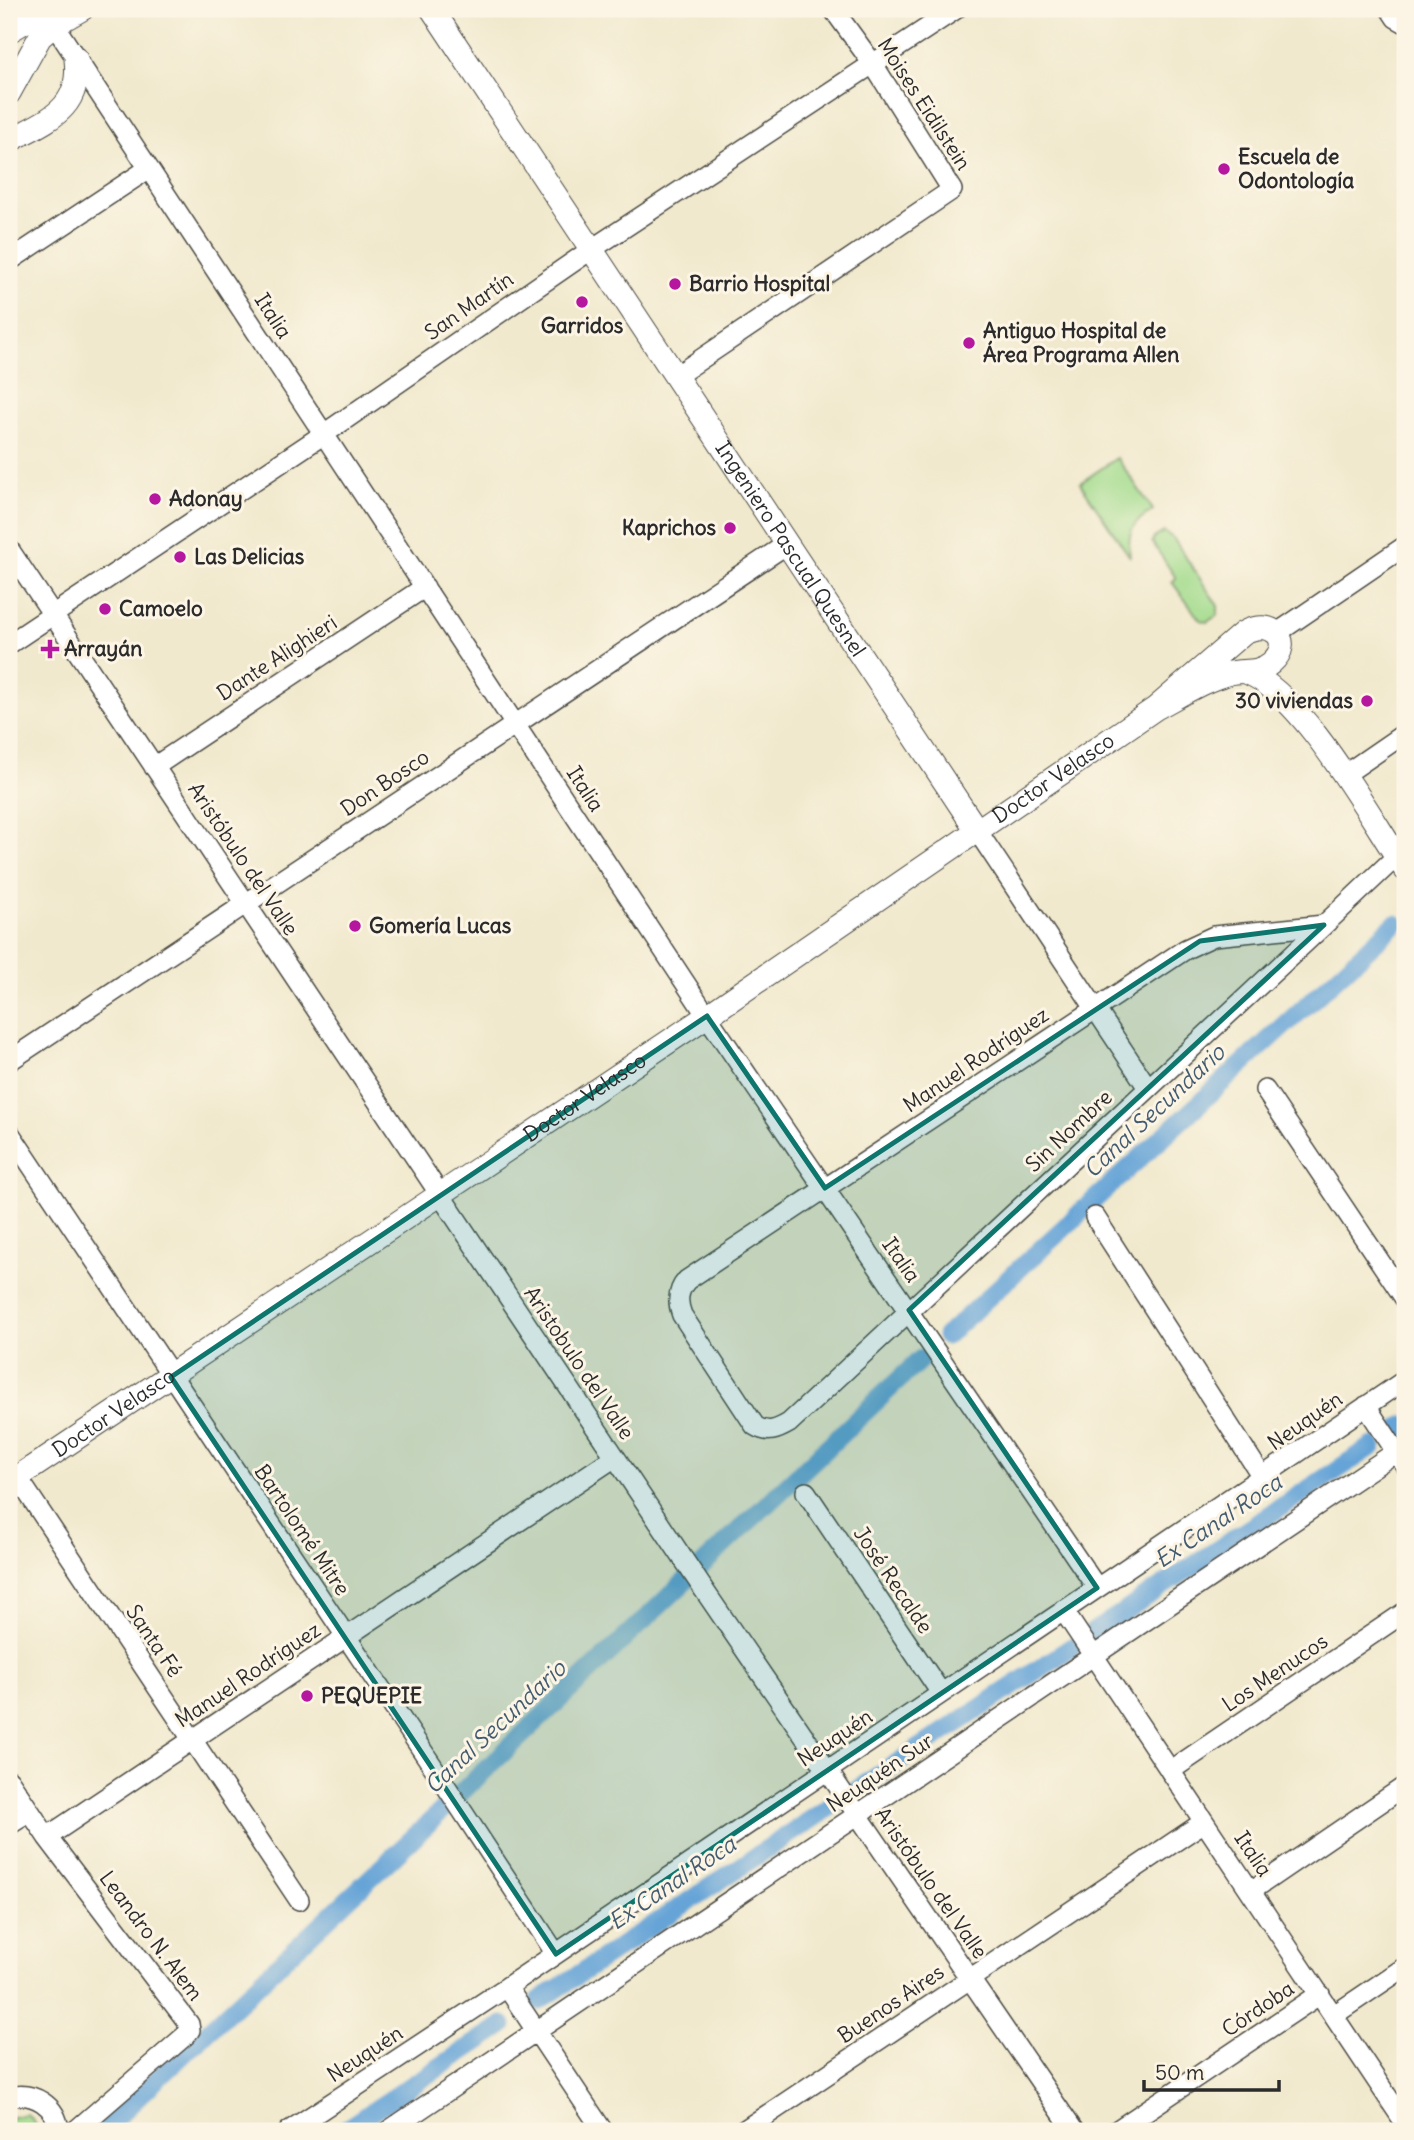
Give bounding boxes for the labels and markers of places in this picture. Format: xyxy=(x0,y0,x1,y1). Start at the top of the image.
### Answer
place label: Escuela de Odontología xyxy=(1238,143,1354,194)
marker: Escuela de Odontología xyxy=(1216,161,1232,177)
place label: Barrio Hospital xyxy=(689,270,830,297)
marker: Barrio Hospital xyxy=(667,276,683,292)
marker: Garridos xyxy=(574,294,590,310)
place label: Garridos xyxy=(541,312,624,339)
place label: Antiguo Hospital de Área Programa Allen xyxy=(983,317,1179,368)
marker: Antiguo Hospital de Área Programa Allen xyxy=(961,335,977,351)
place label: Adonay xyxy=(169,485,243,512)
marker: Adonay xyxy=(147,491,163,507)
place label: Kaprichos xyxy=(622,514,716,541)
marker: Kaprichos xyxy=(722,520,738,536)
place label: Las Delicias xyxy=(194,543,305,570)
marker: Las Delicias xyxy=(172,549,188,565)
place label: Camoelo xyxy=(119,595,203,622)
marker: Camoelo xyxy=(97,601,113,617)
place label: Arrayán xyxy=(64,635,142,662)
marker: Arrayán xyxy=(42,641,58,657)
place label: 30 viviendas xyxy=(1235,687,1353,714)
marker: 30 viviendas xyxy=(1359,693,1375,709)
place label: Gomería Lucas xyxy=(369,912,512,939)
marker: Gomería Lucas xyxy=(347,918,363,934)
place label: PEQUEPIE xyxy=(321,1682,422,1709)
marker: PEQUEPIE xyxy=(299,1688,315,1704)

